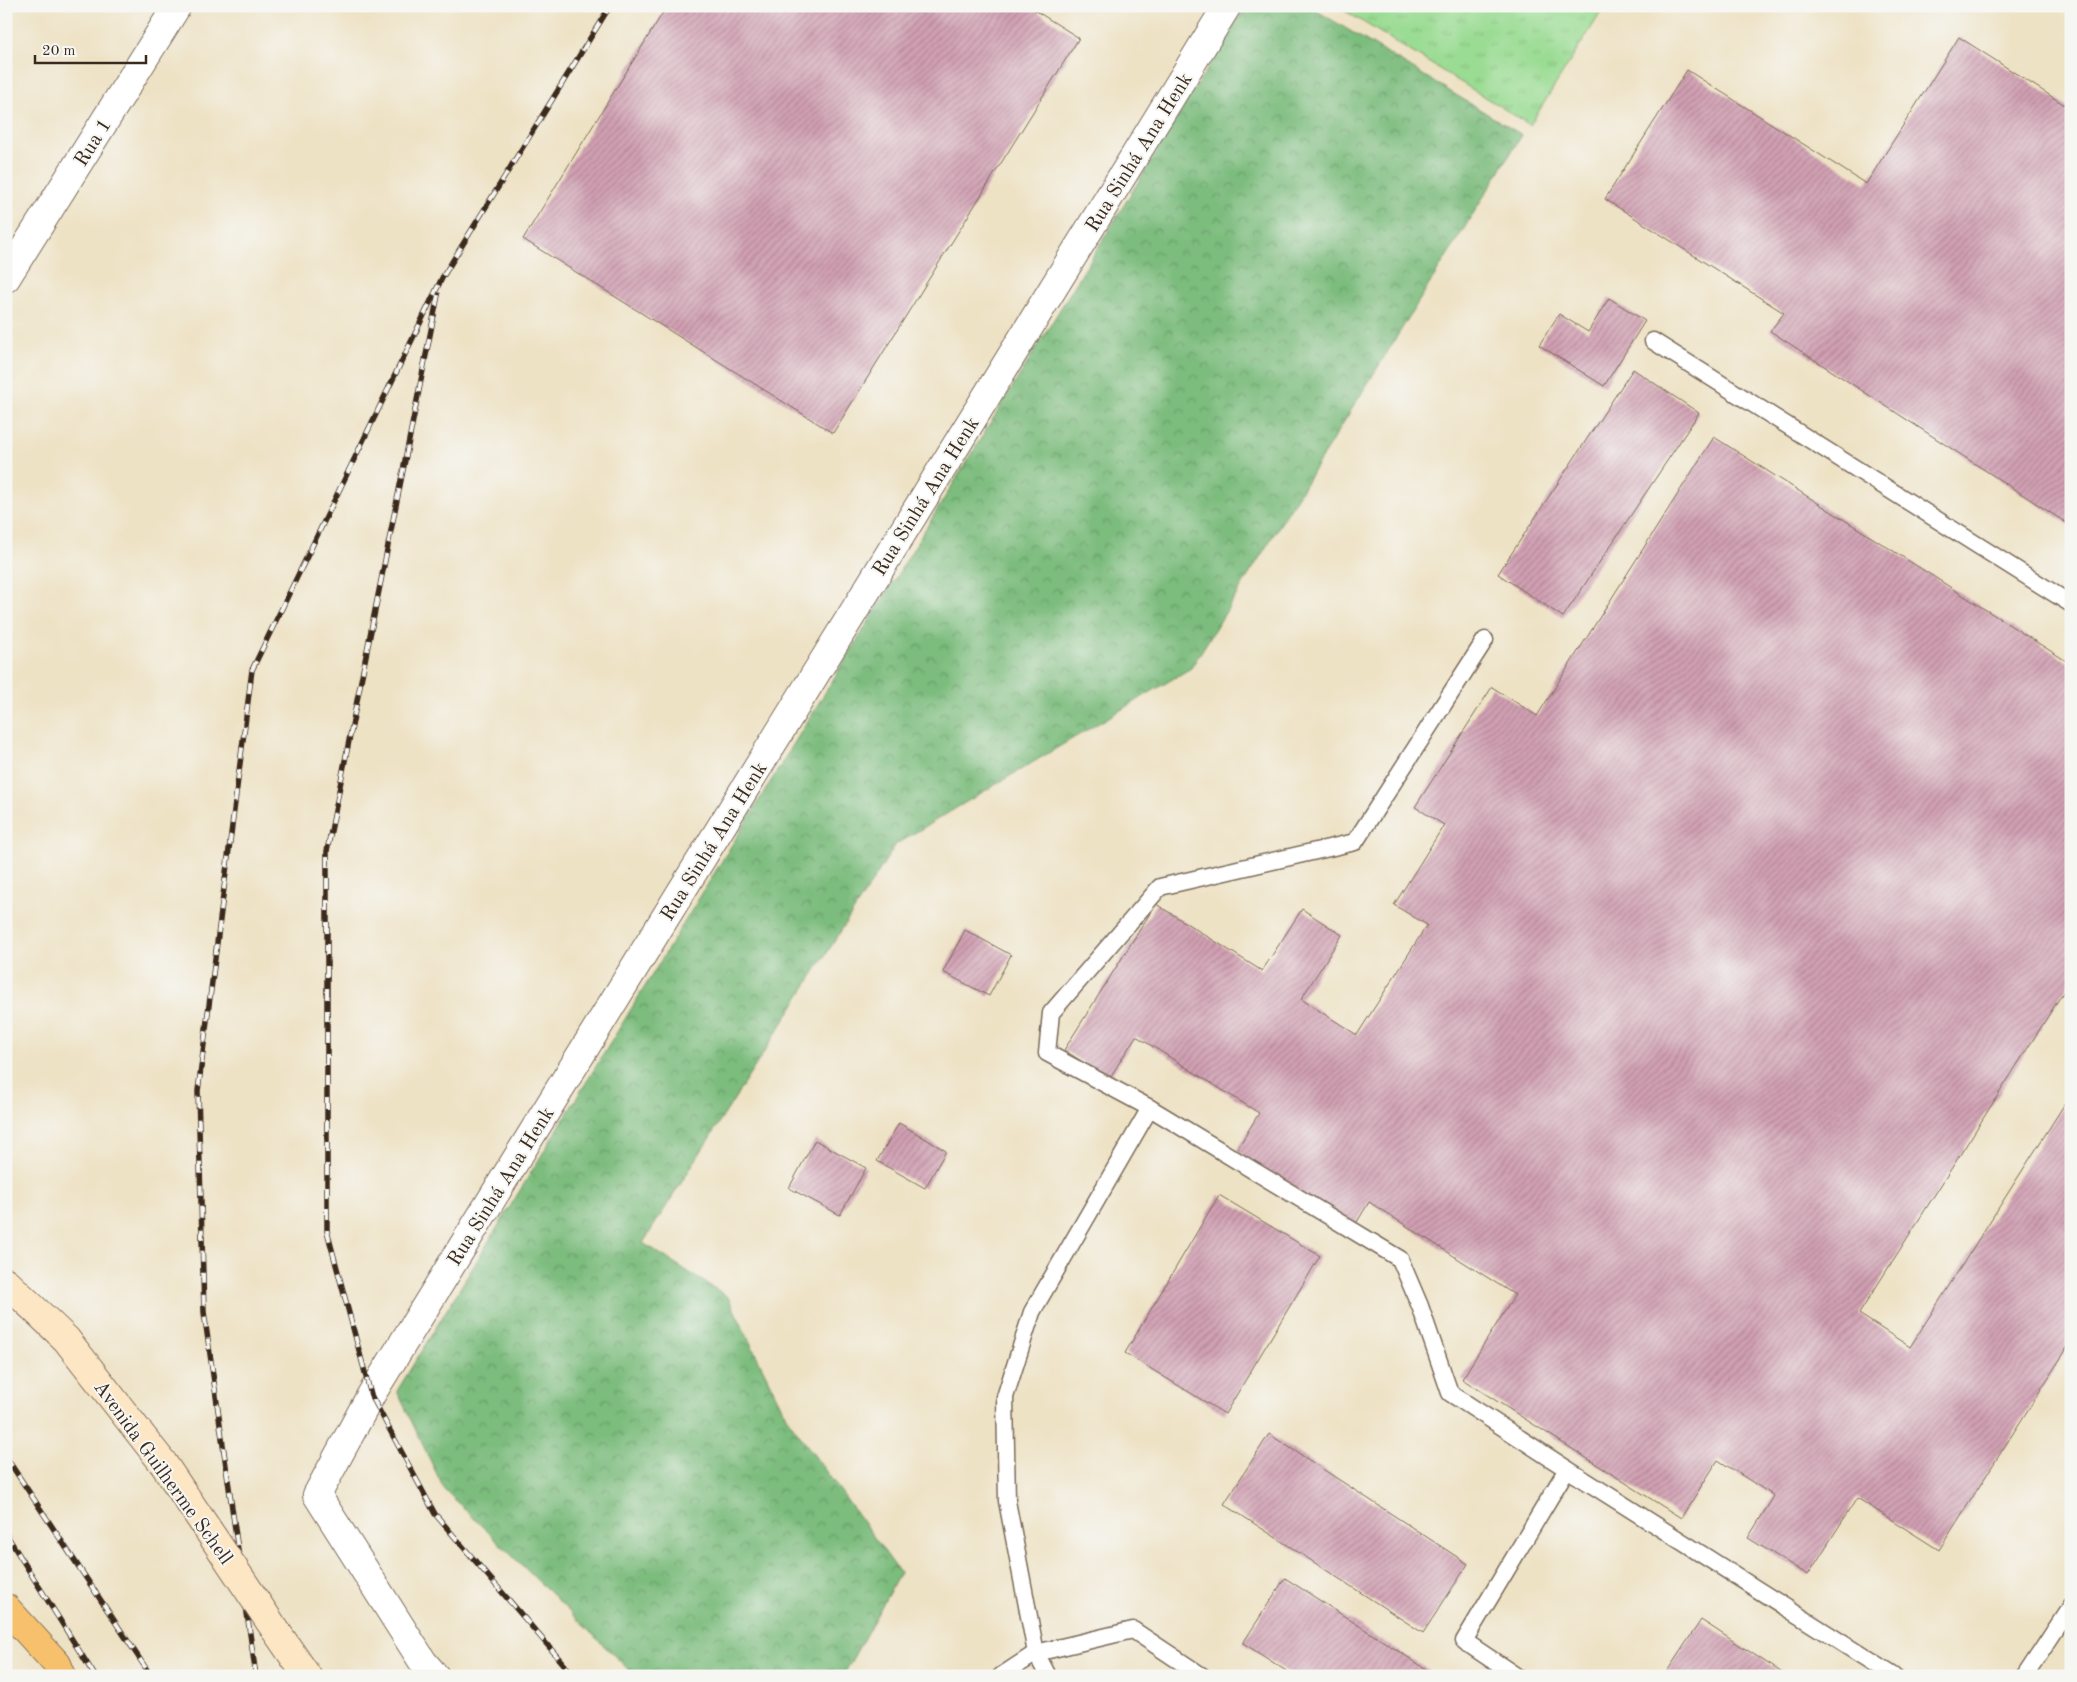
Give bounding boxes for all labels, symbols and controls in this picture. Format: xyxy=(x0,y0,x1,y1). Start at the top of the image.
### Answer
scale bar xyxy=(35,32,146,64)
text: 20 m xyxy=(42,44,76,59)
street label: Rua Sinhá Ana Henk xyxy=(1083,70,1197,236)
street label: Rua 1 xyxy=(71,116,116,170)
street label: Rua Sinhá Ana Henk xyxy=(870,414,984,580)
street label: Rua Sinhá Ana Henk xyxy=(658,759,772,925)
street label: Rua Sinhá Ana Henk xyxy=(445,1104,559,1270)
street label: Avenida Guilherme Schell xyxy=(89,1378,236,1569)

